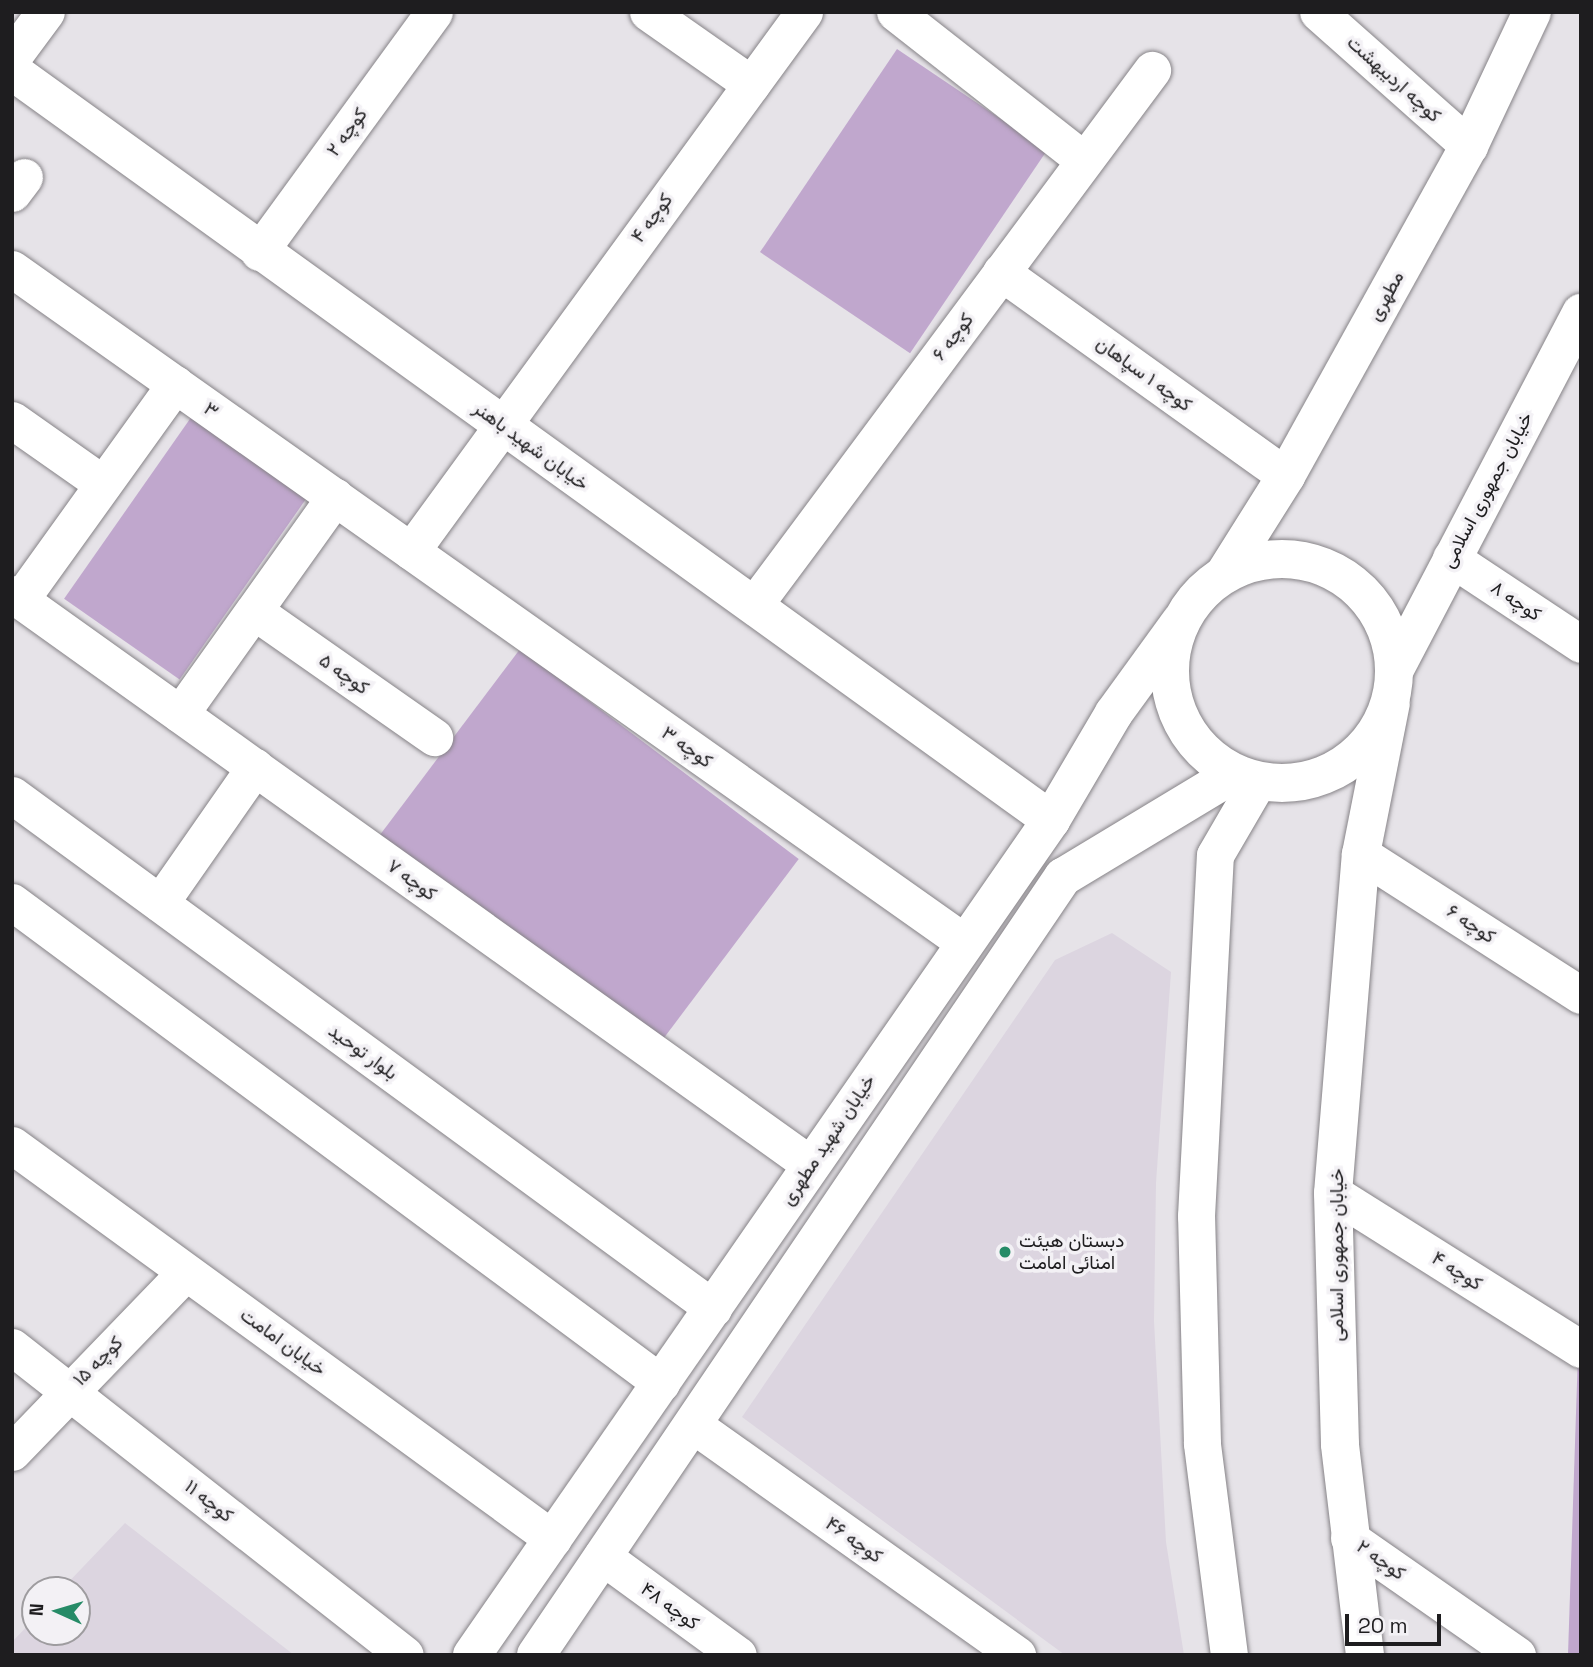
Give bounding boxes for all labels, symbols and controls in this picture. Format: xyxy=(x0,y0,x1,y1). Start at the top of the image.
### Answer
street label: کوچه اردیبهشت xyxy=(1342,31,1446,127)
street label: کوچه ۲ xyxy=(322,103,372,161)
street label: کوچه ۴ xyxy=(627,189,677,247)
street label: مطهری xyxy=(1363,267,1409,325)
street label: کوچه ۶ xyxy=(928,309,978,365)
street label: کوچه ۱ سپاهان xyxy=(1092,332,1196,416)
street label: ۳ xyxy=(199,397,223,423)
street label: خیابان شهید باهنر xyxy=(469,397,593,495)
street label: خیابان جمهوری اسلامی xyxy=(1436,408,1538,572)
street label: کوچه ۸ xyxy=(1487,576,1545,626)
street label: کوچه ۵ xyxy=(315,649,373,699)
street label: کوچه ۳ xyxy=(657,721,717,773)
street label: کوچه ۷ xyxy=(383,854,441,906)
street label: کوچه ۶ xyxy=(1442,900,1500,948)
street label: بلوار توحید xyxy=(324,1019,402,1085)
street label: خیابان شهید مطهری xyxy=(776,1070,880,1210)
street label: خیابان جمهوری اسلامی xyxy=(1326,1169,1348,1341)
place label: دبستان هیئت امنائی امامت xyxy=(1019,1230,1124,1274)
marker: دبستان هیئت امنائی امامت xyxy=(997,1244,1013,1260)
street label: کوچه ۴ xyxy=(1428,1247,1486,1295)
street label: خیابان امامت xyxy=(236,1303,330,1381)
street label: کوچه ۱۵ xyxy=(68,1331,128,1391)
street label: کوچه ۱۱ xyxy=(180,1475,238,1527)
street label: کوچه ۴۶ xyxy=(821,1512,887,1568)
street label: کوچه ۲ xyxy=(1352,1535,1410,1585)
north arrow xyxy=(21,1576,91,1646)
street label: کوچه ۴۸ xyxy=(636,1577,704,1635)
scale bar xyxy=(1348,1600,1444,1644)
text: N xyxy=(24,1602,49,1617)
text: 20 m xyxy=(1358,1612,1408,1639)

